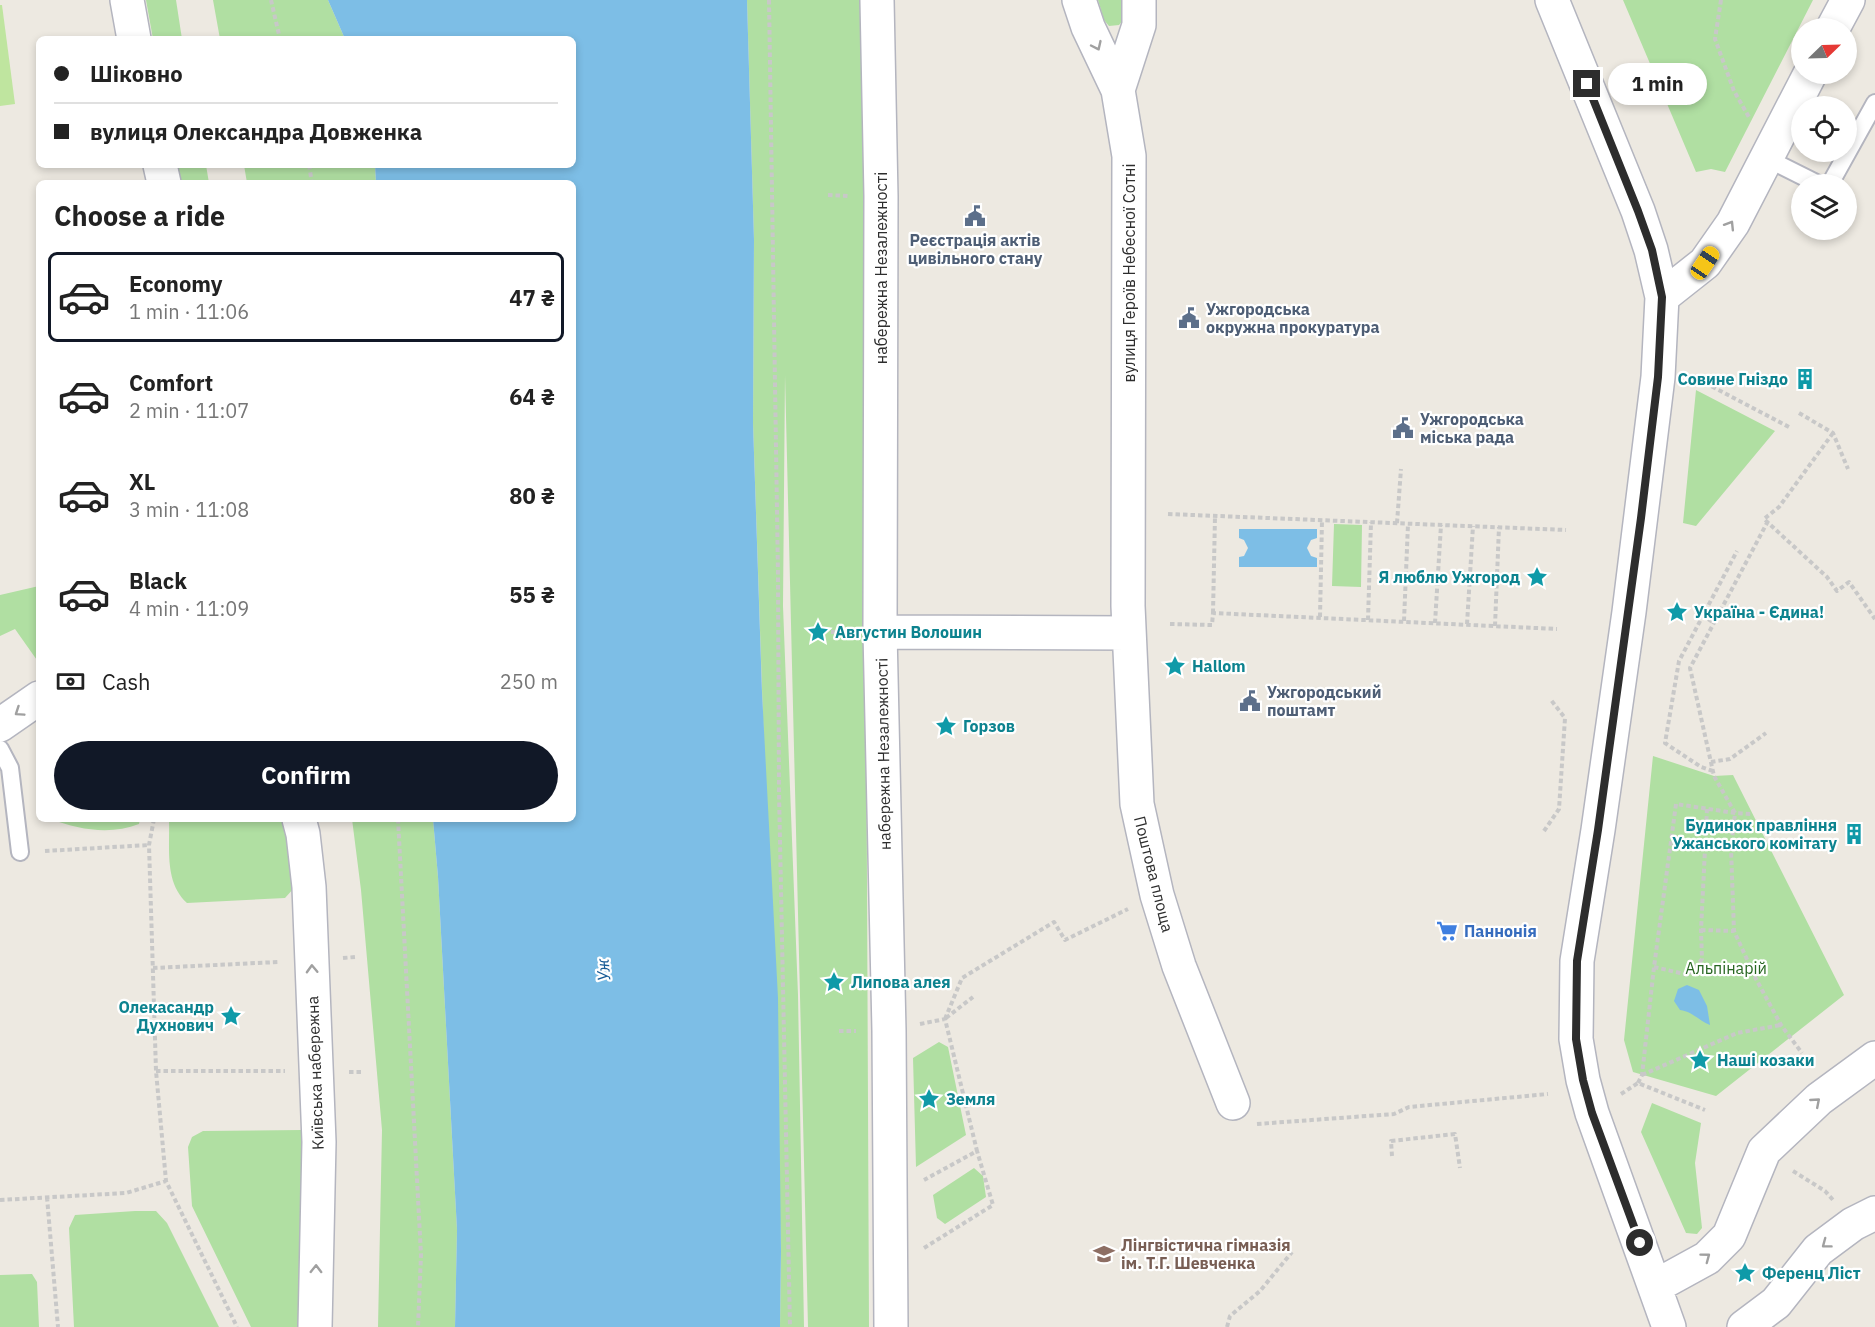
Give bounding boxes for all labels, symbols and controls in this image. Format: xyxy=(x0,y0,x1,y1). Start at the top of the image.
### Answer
north arrow xyxy=(1791,18,1857,84)
map controls xyxy=(1791,18,1857,240)
one-way arrow xyxy=(1090,39,1102,50)
text: Шіковно xyxy=(90,59,183,88)
callout: 1 min xyxy=(1608,63,1707,105)
route end xyxy=(1573,70,1600,97)
text: 1 min xyxy=(1631,70,1684,97)
button: locate xyxy=(1791,96,1857,162)
text: вулиця Олександра Довженка xyxy=(90,117,422,146)
street label: вулиця Героїв Небесної Сотні xyxy=(1119,164,1139,382)
street label: набережна Незалежності xyxy=(871,172,891,364)
button: layers xyxy=(1791,174,1857,240)
text: Choose a ride xyxy=(54,198,225,233)
public building icon: Реєстрація актів цивільного стану xyxy=(963,204,987,228)
one-way arrow xyxy=(1723,221,1735,231)
place label: Реєстрація актів цивільного стану xyxy=(908,230,1043,268)
car xyxy=(1687,243,1723,283)
text: Economy xyxy=(129,269,223,298)
icon: car xyxy=(57,270,111,324)
text: 47 ₴ xyxy=(509,283,555,312)
text: 1 min · 11:06 xyxy=(129,298,249,325)
place label: Ужгородська окружна прокуратура xyxy=(1206,299,1380,337)
public building icon: Ужгородська окружна прокуратура xyxy=(1177,306,1201,330)
building icon: Совине Гніздо xyxy=(1793,367,1817,391)
text: Comfort xyxy=(129,368,213,397)
icon: car xyxy=(57,369,111,423)
place label: Совине Гніздо xyxy=(1677,369,1788,389)
text: 64 ₴ xyxy=(509,382,555,411)
text: 2 min · 11:07 xyxy=(129,397,249,424)
place label: Ужгородська міська рада xyxy=(1420,409,1524,447)
public building icon: Ужгородська міська рада xyxy=(1391,416,1415,440)
text: XL xyxy=(129,467,155,496)
icon: car xyxy=(57,468,111,522)
text: 80 ₴ xyxy=(509,481,555,510)
text: 3 min · 11:08 xyxy=(129,496,249,523)
place icon: Я люблю Ужгород xyxy=(1525,565,1549,589)
text: Black xyxy=(129,566,187,595)
icon: car xyxy=(57,567,111,621)
place label: Я люблю Ужгород xyxy=(1379,567,1520,587)
text: 55 ₴ xyxy=(509,580,555,609)
text: 4 min · 11:09 xyxy=(129,595,249,622)
place icon: Україна - Єдина! xyxy=(1665,600,1689,624)
place label: Україна - Єдина! xyxy=(1694,602,1824,622)
place icon: Августин Волошин xyxy=(806,620,830,644)
place label: Августин Волошин xyxy=(835,622,982,642)
place icon: Hallom xyxy=(1163,654,1187,678)
place label: Hallom xyxy=(1192,656,1246,676)
street label: набережна Незалежності xyxy=(871,658,895,850)
icon: cash xyxy=(54,665,87,698)
text: Cash xyxy=(102,667,151,696)
text: 250 m xyxy=(500,668,558,695)
place label: Ужгородський поштамт xyxy=(1267,682,1381,720)
public building icon: Ужгородський поштамт xyxy=(1238,689,1262,713)
one-way arrow xyxy=(15,704,26,715)
place icon: Горзов xyxy=(934,714,958,738)
place label: Горзов xyxy=(963,716,1015,736)
button: Confirm xyxy=(54,741,558,810)
street label: Поштова площа xyxy=(1130,814,1178,935)
place label: Будинок правління Ужанського комітату xyxy=(1672,815,1837,853)
building icon: Будинок правління Ужанського комітату xyxy=(1842,822,1866,846)
supermarket icon: Паннонія xyxy=(1435,919,1459,943)
place label: Паннонія xyxy=(1464,921,1537,941)
water label: Уж xyxy=(591,957,615,982)
park label: Альпінарій xyxy=(1685,958,1767,978)
one-way arrow xyxy=(305,964,318,973)
place icon: Липова алея xyxy=(822,970,846,994)
place label: Липова алея xyxy=(851,972,951,992)
street label: Київська набережна xyxy=(302,995,328,1150)
place label: Олекасандр Духнович xyxy=(118,997,214,1035)
place icon: Олекасандр Духнович xyxy=(219,1004,243,1028)
place icon: Наші козаки xyxy=(1688,1048,1712,1072)
place label: Наші козаки xyxy=(1717,1050,1815,1070)
place icon: Земля xyxy=(917,1087,941,1111)
place label: Земля xyxy=(946,1089,995,1109)
one-way arrow xyxy=(1810,1098,1820,1109)
route start xyxy=(1626,1229,1653,1256)
place label: Лінгвістична гімназія ім. Т.Г. Шевченка xyxy=(1121,1235,1291,1273)
one-way arrow xyxy=(1822,1237,1833,1248)
school or university icon: Лінгвістична гімназія ім. Т.Г. Шевченка xyxy=(1092,1242,1116,1266)
one-way arrow xyxy=(1700,1253,1711,1264)
place icon: Ференц Ліст xyxy=(1733,1261,1757,1285)
place label: Ференц Ліст xyxy=(1762,1263,1861,1283)
one-way arrow xyxy=(310,1264,323,1273)

